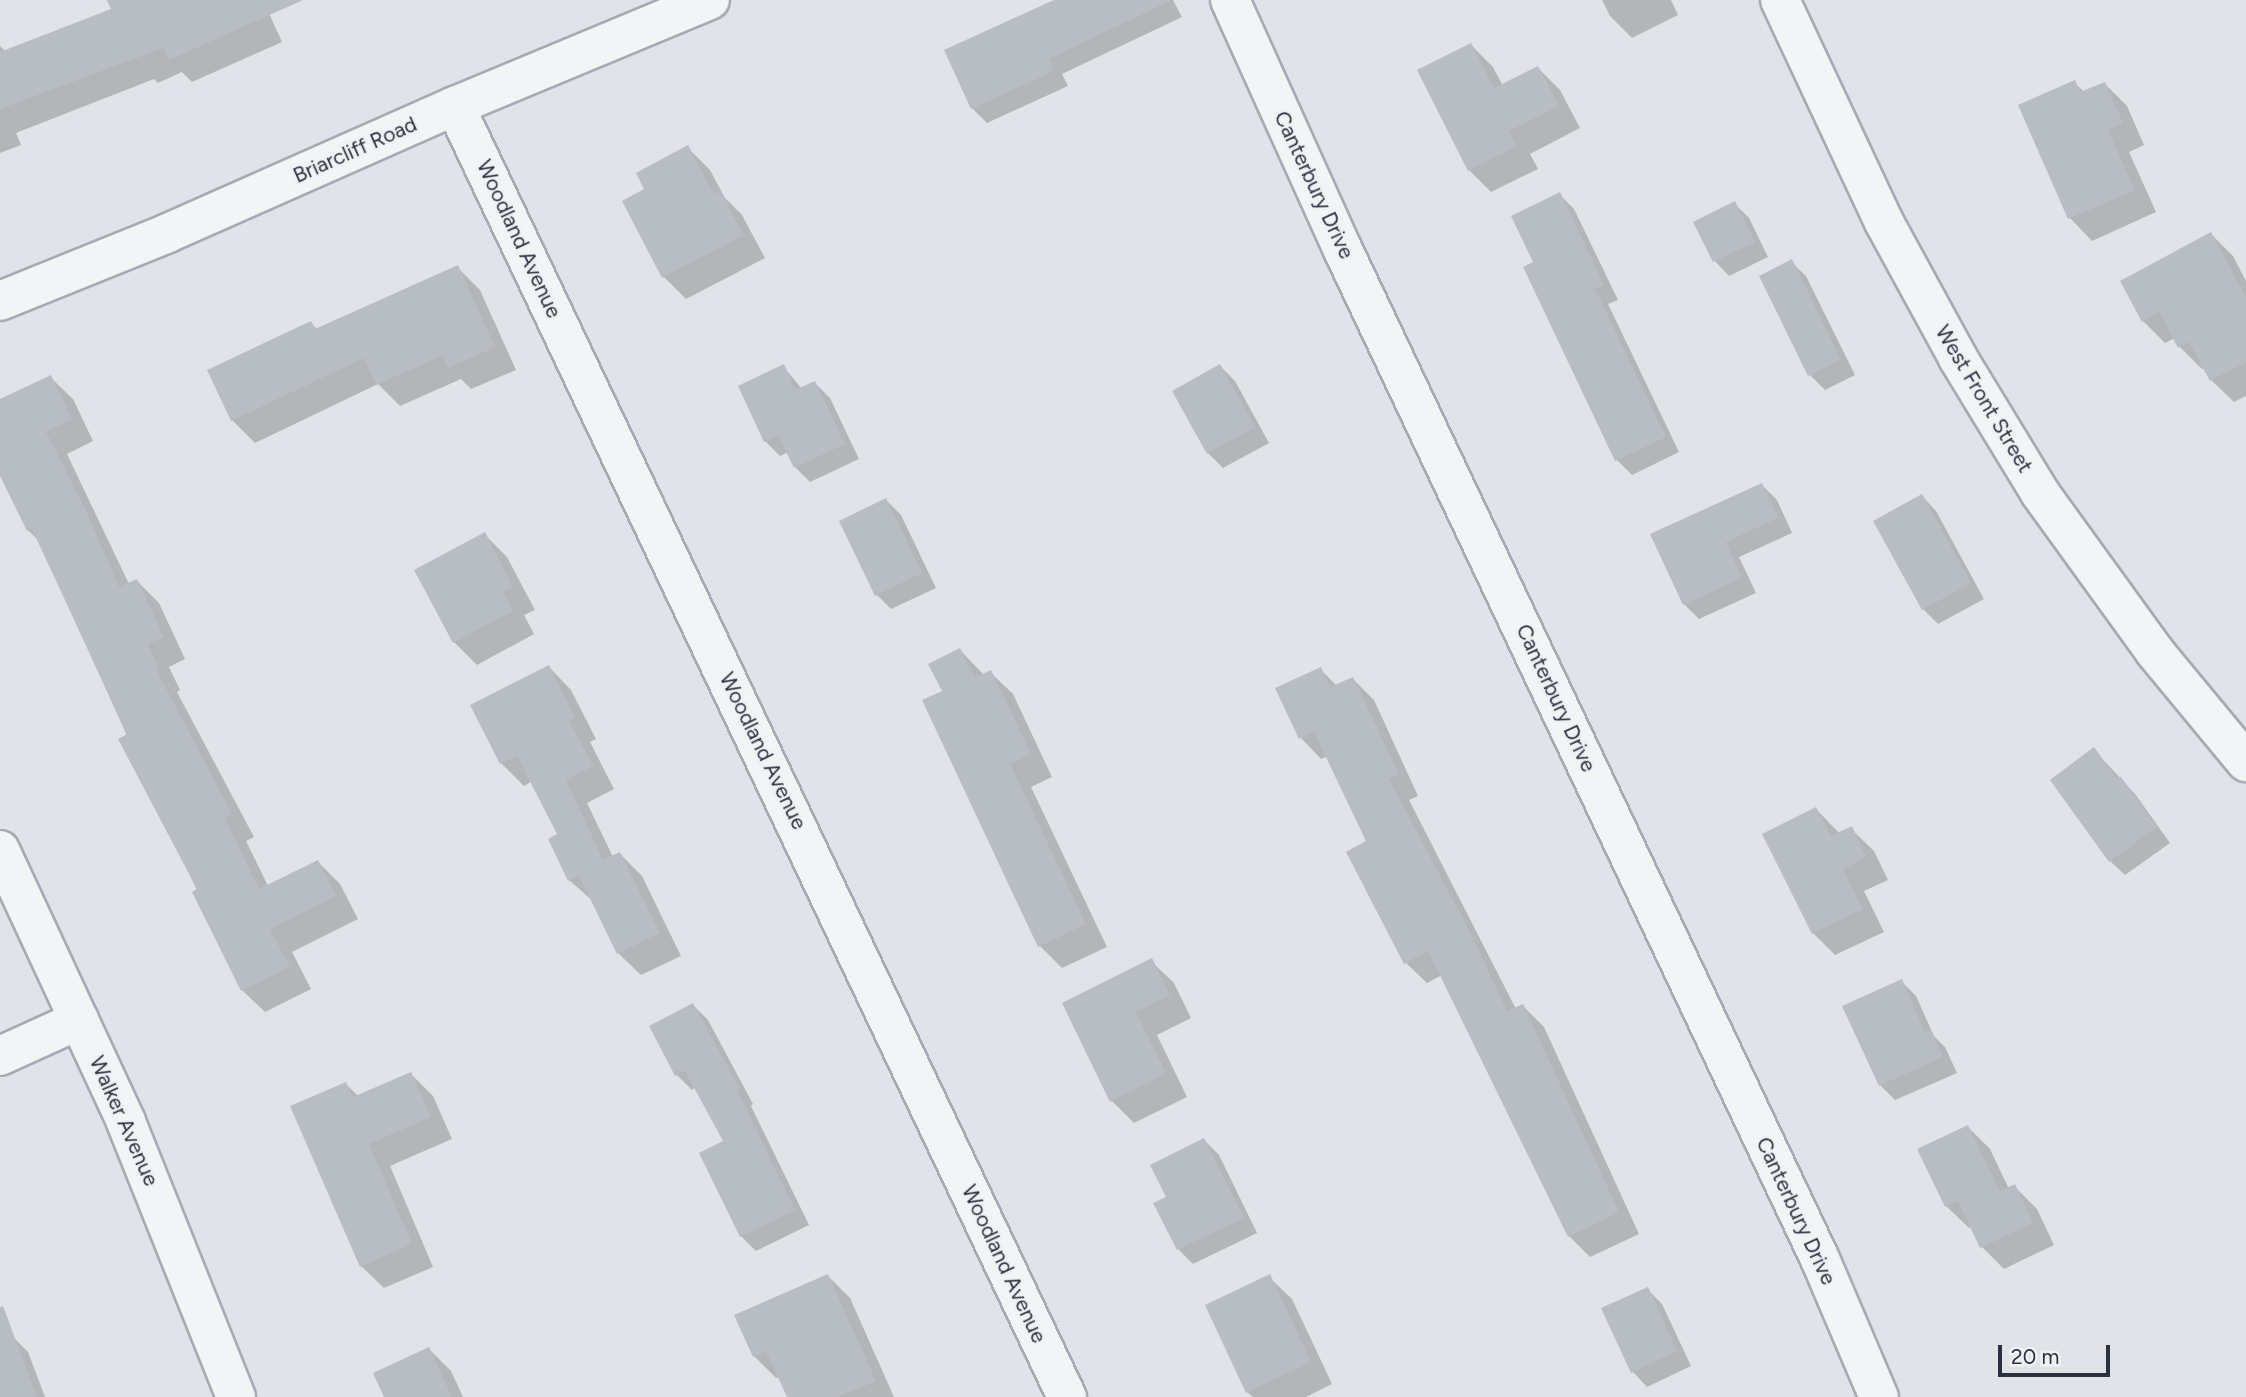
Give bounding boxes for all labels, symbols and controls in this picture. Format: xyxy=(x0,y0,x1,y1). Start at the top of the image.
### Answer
street label: Canterbury Drive xyxy=(1269,107,1359,263)
street label: Briarcliff Road xyxy=(289,112,421,188)
street label: Woodland Avenue xyxy=(471,156,567,322)
street label: West Front Street xyxy=(1930,321,2038,477)
street label: Canterbury Drive xyxy=(1511,620,1601,776)
street label: Woodland Avenue xyxy=(714,668,812,834)
street label: Walker Avenue xyxy=(84,1052,164,1190)
street label: Canterbury Drive xyxy=(1751,1133,1841,1289)
street label: Woodland Avenue xyxy=(956,1181,1052,1347)
scale bar xyxy=(2001,1330,2113,1374)
text: 20 m xyxy=(2011,1344,2059,1369)

